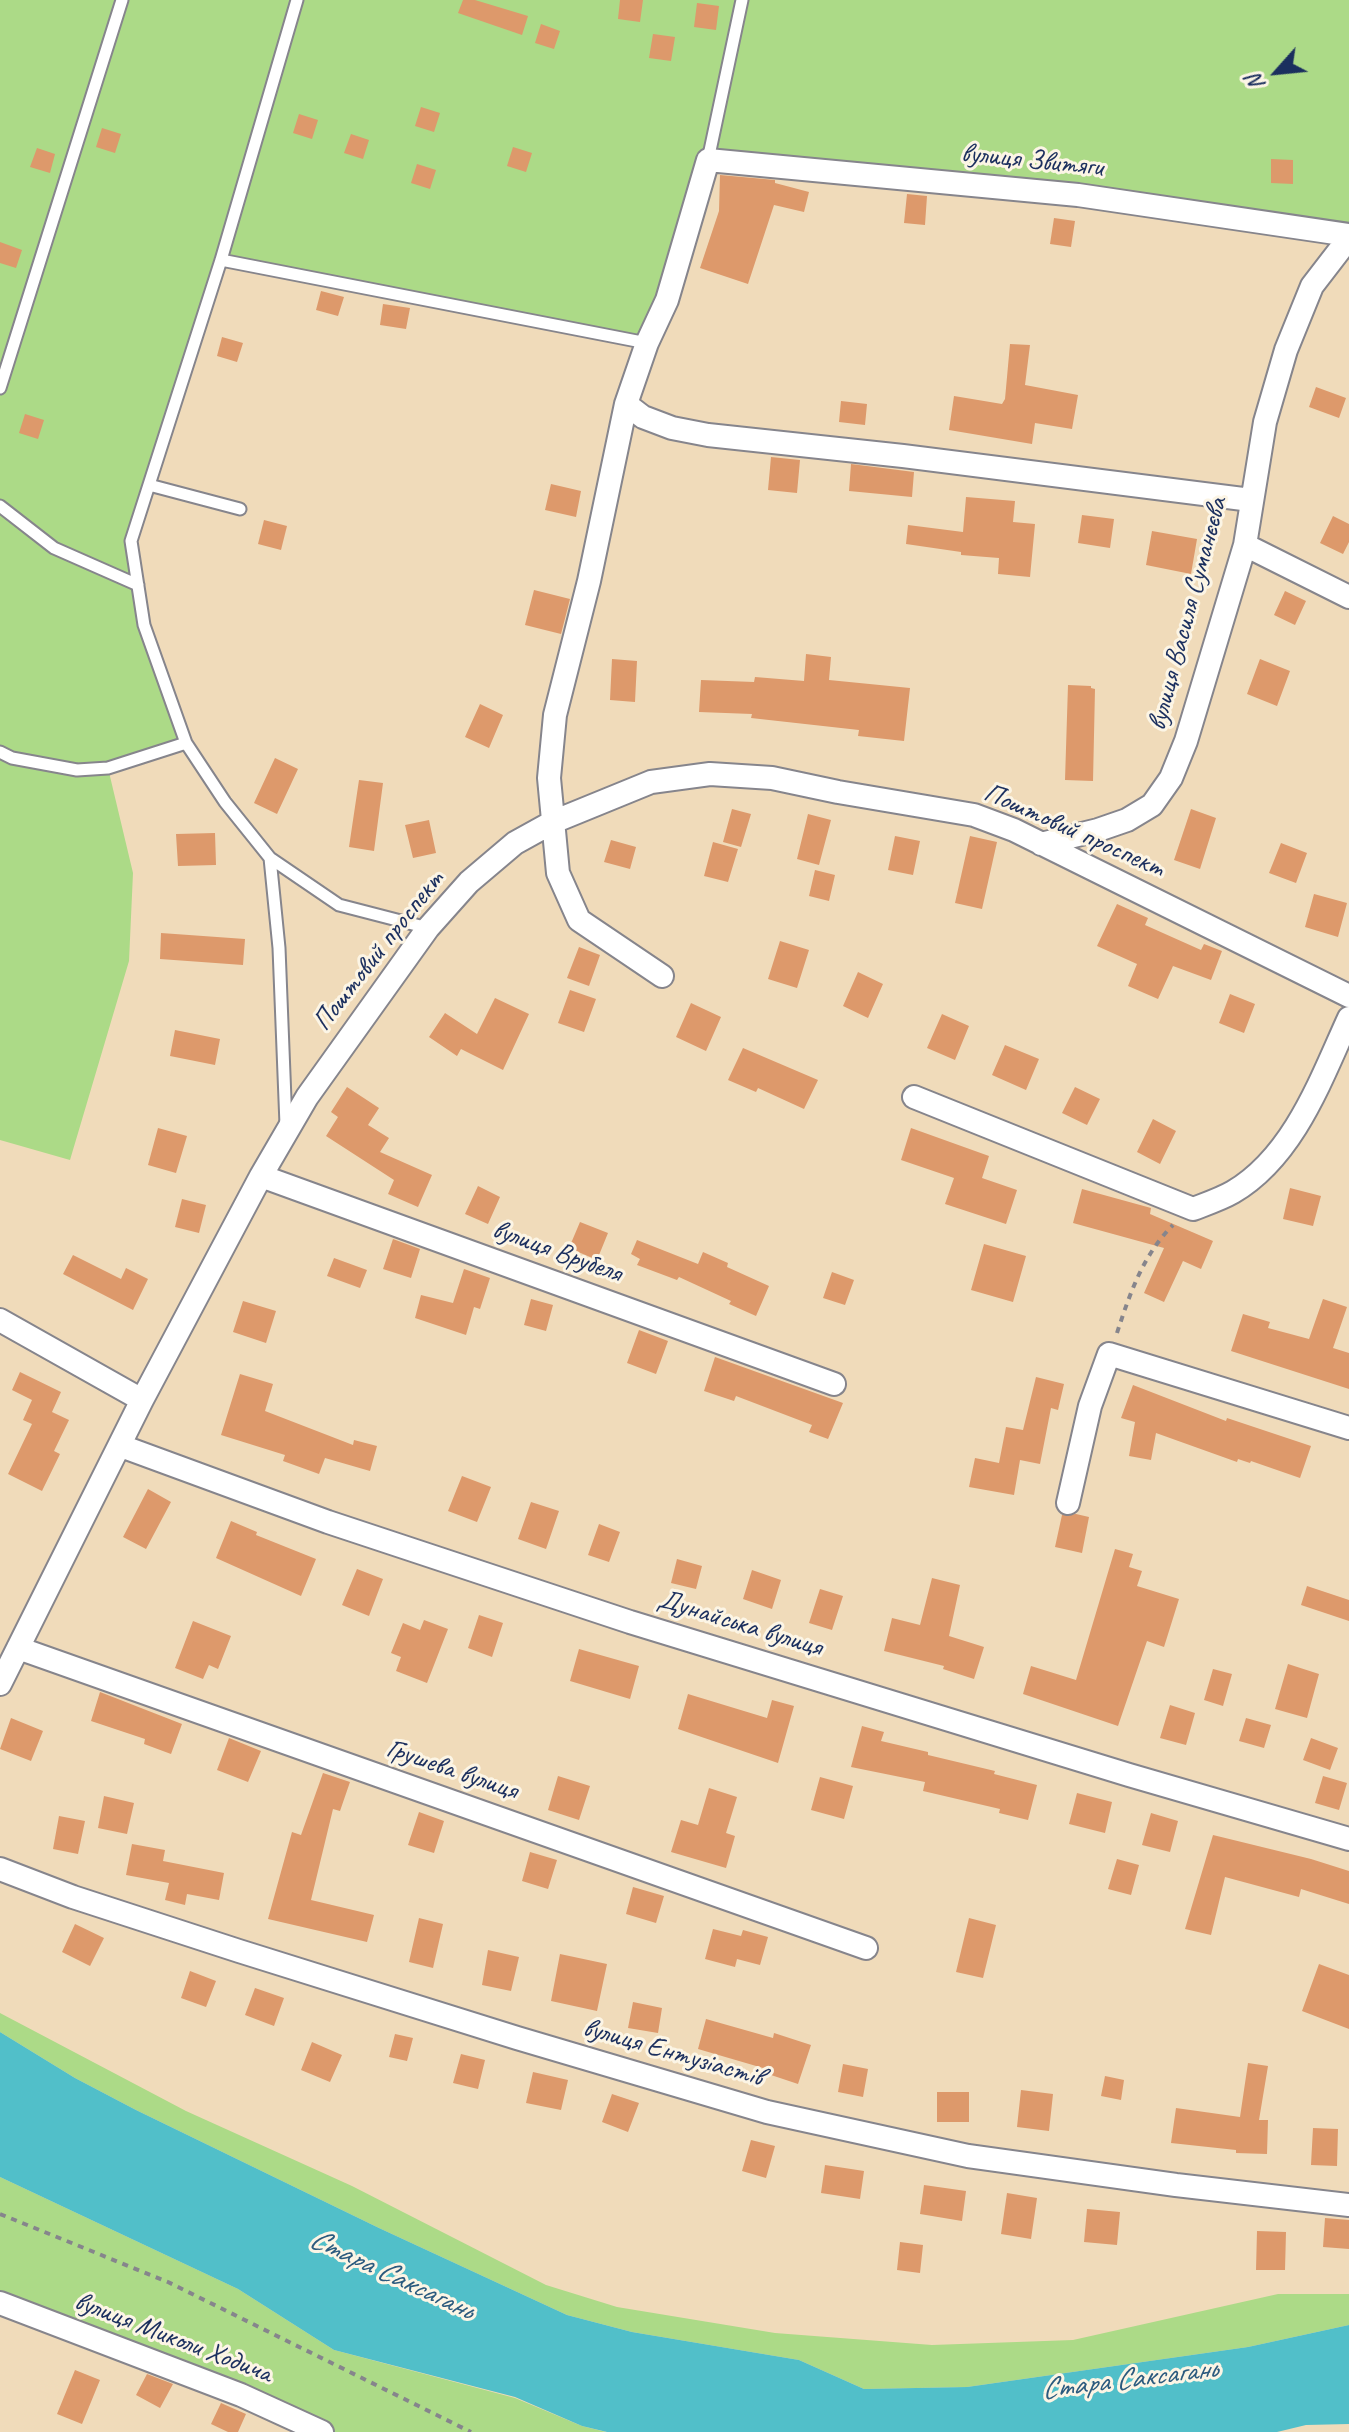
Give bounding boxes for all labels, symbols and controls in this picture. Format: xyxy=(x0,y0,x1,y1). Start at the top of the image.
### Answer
north arrow xyxy=(1237,32,1317,112)
text: N xyxy=(1240,70,1271,95)
street label: вулиця Звитяги xyxy=(960,137,1104,185)
street label: вулиця Василя Суманєєва xyxy=(1141,494,1235,734)
street label: Поштовий проспект xyxy=(978,776,1170,886)
street label: Поштовий проспект xyxy=(306,864,452,1038)
street label: вулиця Врубеля xyxy=(488,1213,626,1291)
street label: Дунайська вулиця xyxy=(654,1583,826,1665)
street label: Грушева вулиця xyxy=(382,1732,522,1808)
street label: вулиця Ентузіастів xyxy=(579,2011,767,2095)
water label: Стара Саксагань xyxy=(304,2221,478,2329)
street label: вулиця Миколи Ходича xyxy=(70,2285,276,2391)
water label: Стара Саксагань xyxy=(1039,2351,1219,2409)

